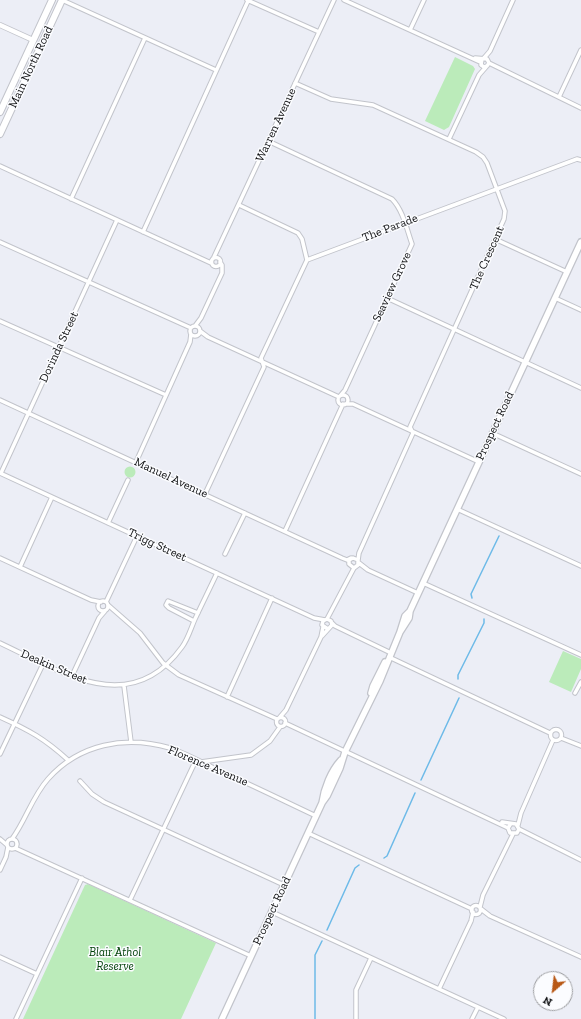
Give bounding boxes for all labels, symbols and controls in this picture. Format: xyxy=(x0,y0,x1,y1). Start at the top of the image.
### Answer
street label: Main North Road xyxy=(6,24,56,110)
street label: Warren Avenue xyxy=(253,86,299,164)
street label: The Parade xyxy=(360,211,420,245)
street label: The Crescent xyxy=(466,224,508,292)
street label: Seaview Grove xyxy=(370,250,414,324)
street label: Dorinda Street xyxy=(36,309,82,385)
street label: Prospect Road xyxy=(473,389,517,463)
street label: Manuel Avenue xyxy=(132,455,210,501)
street label: Trigg Street xyxy=(125,525,189,565)
street label: Deakin Street xyxy=(19,647,89,687)
street label: Florence Avenue xyxy=(166,743,250,789)
street label: Prospect Road xyxy=(250,874,294,948)
park label: Blair Athol Reserve xyxy=(89,946,141,974)
north arrow xyxy=(533,971,573,1011)
text: N xyxy=(541,993,554,1009)

